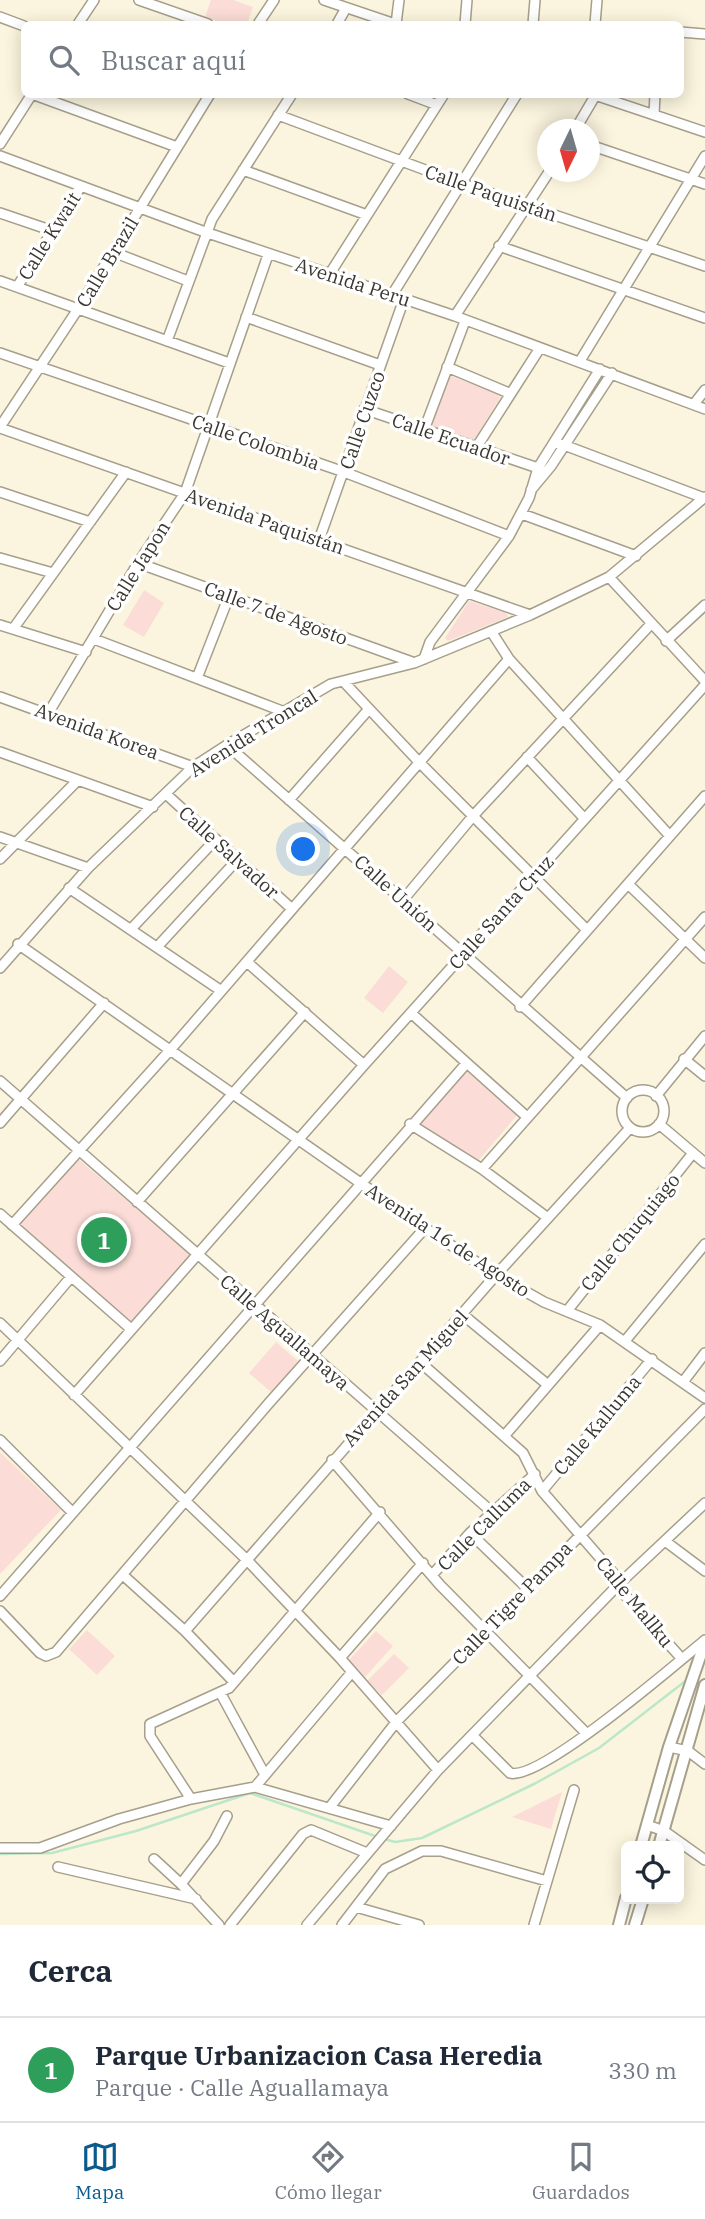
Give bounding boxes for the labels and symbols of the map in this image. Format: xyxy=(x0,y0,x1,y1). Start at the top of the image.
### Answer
north arrow xyxy=(537,119,600,182)
street label: Calle Paquistán xyxy=(422,159,560,227)
street label: Calle Kwait xyxy=(13,187,86,284)
street label: Calle Brazil xyxy=(71,212,144,312)
street label: Avenida Peru xyxy=(293,252,414,312)
street label: Calle Cuzco xyxy=(334,368,390,472)
street label: Calle Ecuador xyxy=(389,408,514,471)
street label: Calle Colombia xyxy=(189,409,323,475)
street label: Avenida Paquistán xyxy=(182,483,348,559)
street label: Calle Japon xyxy=(101,516,175,616)
street label: Calle 7 de Agosto xyxy=(201,576,351,650)
street label: Avenida Troncal xyxy=(185,684,322,782)
street label: Avenida Korea xyxy=(32,697,162,765)
street label: Calle Salvador xyxy=(174,801,285,904)
your location xyxy=(286,832,320,866)
street label: Calle Unión xyxy=(350,849,442,937)
street label: Calle Santa Cruz xyxy=(443,850,559,974)
street label: Calle Chuquiago xyxy=(575,1168,685,1296)
street label: Avenida 16 de Agosto xyxy=(361,1178,535,1302)
pin: 1 xyxy=(81,1214,127,1266)
street label: Calle Aguallamaya xyxy=(215,1269,355,1395)
street label: Avenida San Miguel xyxy=(337,1304,473,1451)
street label: Calle Kalluma xyxy=(548,1370,646,1480)
street label: Calle Calluma xyxy=(432,1472,536,1576)
street label: Calle Tigre Pampa xyxy=(447,1536,577,1670)
street label: Calle Mallku xyxy=(591,1552,679,1652)

